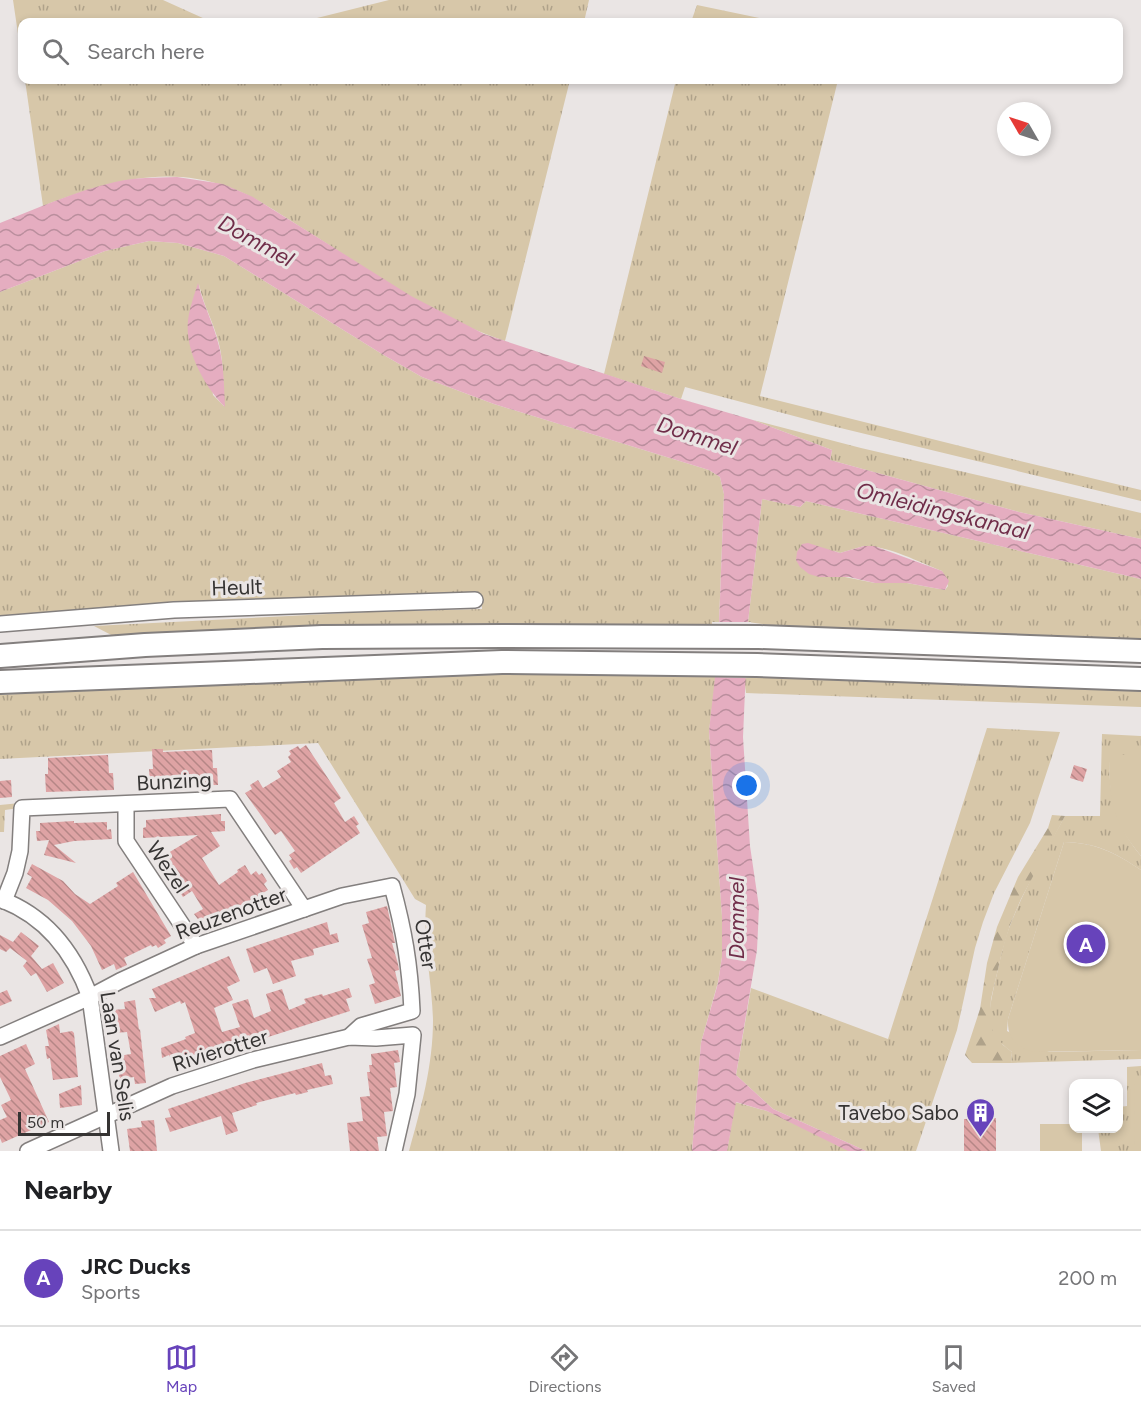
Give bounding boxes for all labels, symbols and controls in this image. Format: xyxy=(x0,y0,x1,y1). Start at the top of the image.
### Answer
search box xyxy=(18,18,1123,84)
icon: search xyxy=(39,35,72,68)
text: Search here xyxy=(87,38,205,65)
north arrow xyxy=(997,102,1051,156)
water label: Dommel xyxy=(213,209,299,273)
water label: Dommel xyxy=(654,410,740,462)
water label: Omleidingskanaal xyxy=(854,476,1033,546)
street label: Heult xyxy=(211,574,263,600)
street label: Bunzing xyxy=(136,767,212,795)
your location xyxy=(732,771,761,800)
street label: Wezel xyxy=(142,836,194,898)
water label: Dommel xyxy=(723,877,750,959)
street label: Reuzenotter xyxy=(172,881,290,945)
street label: Otter xyxy=(410,917,442,971)
pin: A xyxy=(1066,922,1106,966)
street label: Laan van Selis xyxy=(95,989,141,1123)
street label: Rivierotter xyxy=(169,1024,271,1076)
map controls xyxy=(1069,1079,1123,1133)
button: layers xyxy=(1069,1079,1123,1133)
building icon: Tavebo Sabo xyxy=(964,1096,996,1138)
place label: Tavebo Sabo xyxy=(838,1100,959,1125)
scale bar xyxy=(18,1109,110,1136)
text: 50 m xyxy=(27,1113,64,1132)
text: Nearby xyxy=(24,1174,112,1206)
text: JRC Ducks xyxy=(81,1253,191,1280)
text: A xyxy=(36,1266,51,1290)
text: 200 m xyxy=(1058,1266,1117,1290)
text: Sports xyxy=(81,1280,140,1304)
tab: Map xyxy=(165,1341,198,1396)
tab: Directions xyxy=(528,1341,601,1396)
tab: Saved xyxy=(932,1341,976,1396)

